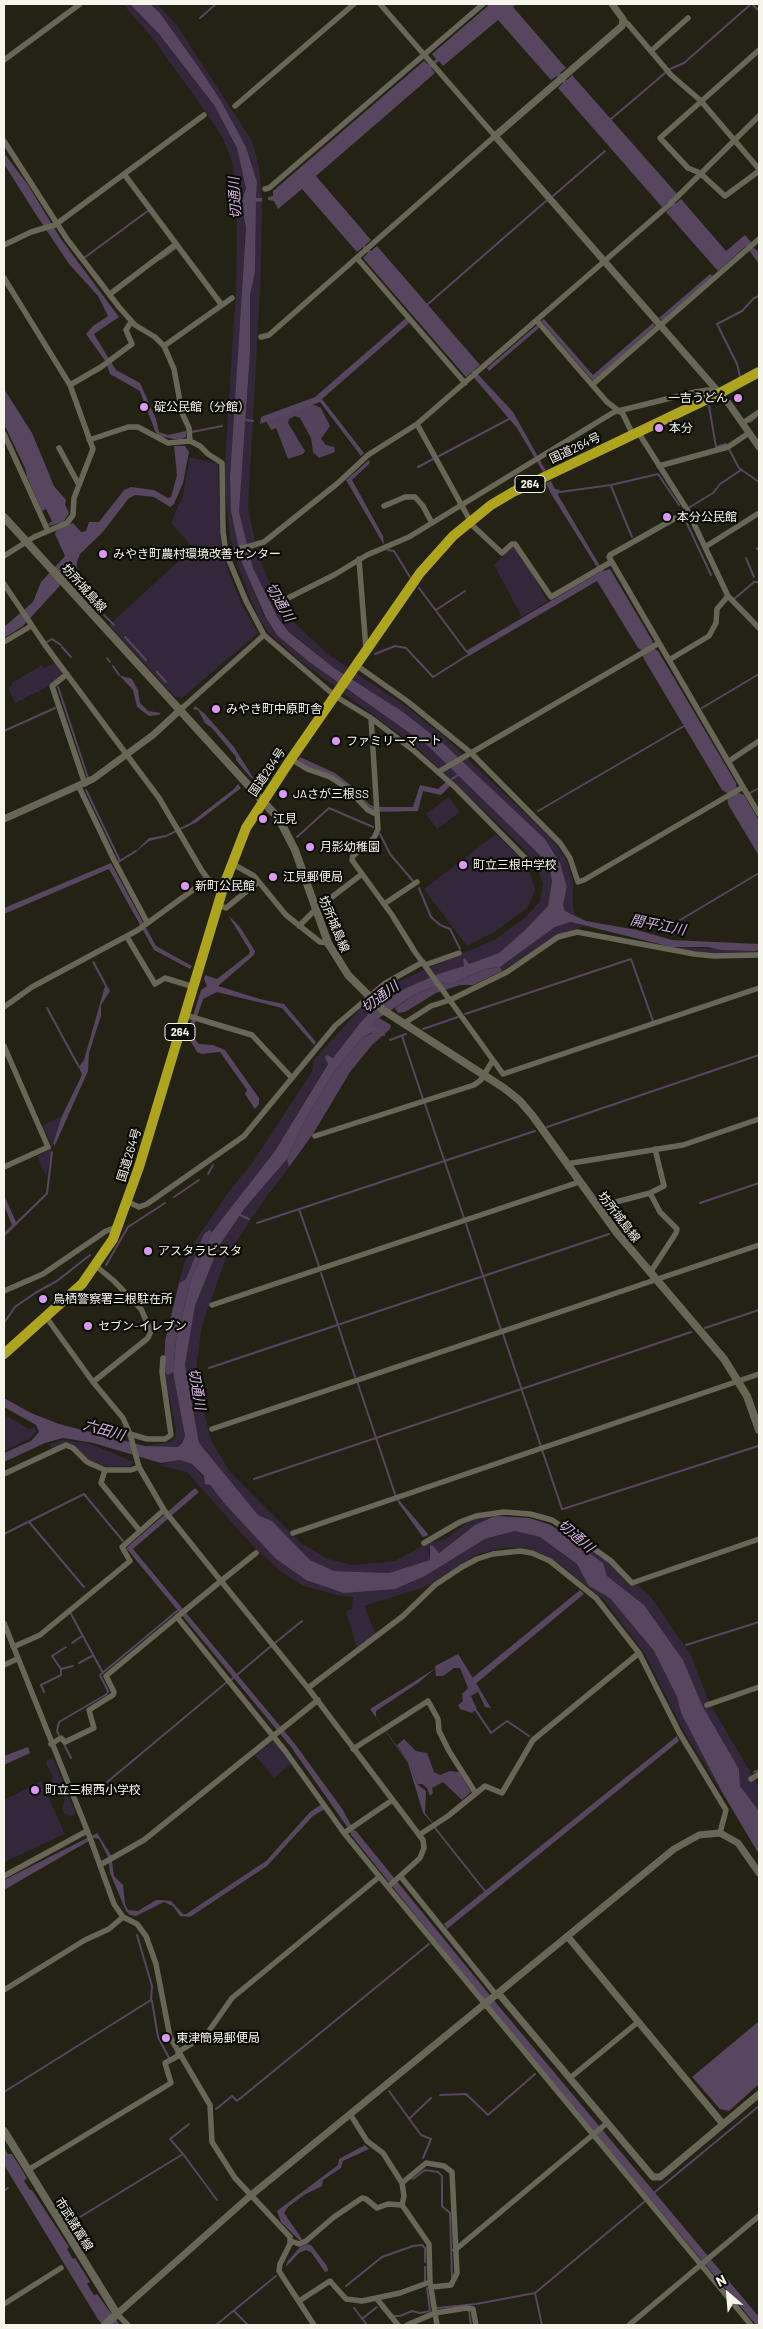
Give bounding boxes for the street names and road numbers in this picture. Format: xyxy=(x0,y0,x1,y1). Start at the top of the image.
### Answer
street label: 国道264号 xyxy=(547,430,603,466)
road number: 264 xyxy=(515,476,545,492)
street label: 坊所城島線 xyxy=(59,561,109,615)
street label: 国道264号 xyxy=(246,745,288,799)
street label: 坊所城島線 xyxy=(316,894,352,954)
road number: 264 xyxy=(165,1024,195,1040)
street label: 国道264号 xyxy=(114,1126,144,1184)
street label: 坊所城島線 xyxy=(595,1189,643,1245)
street label: 市武諸富線 xyxy=(52,2195,96,2253)

